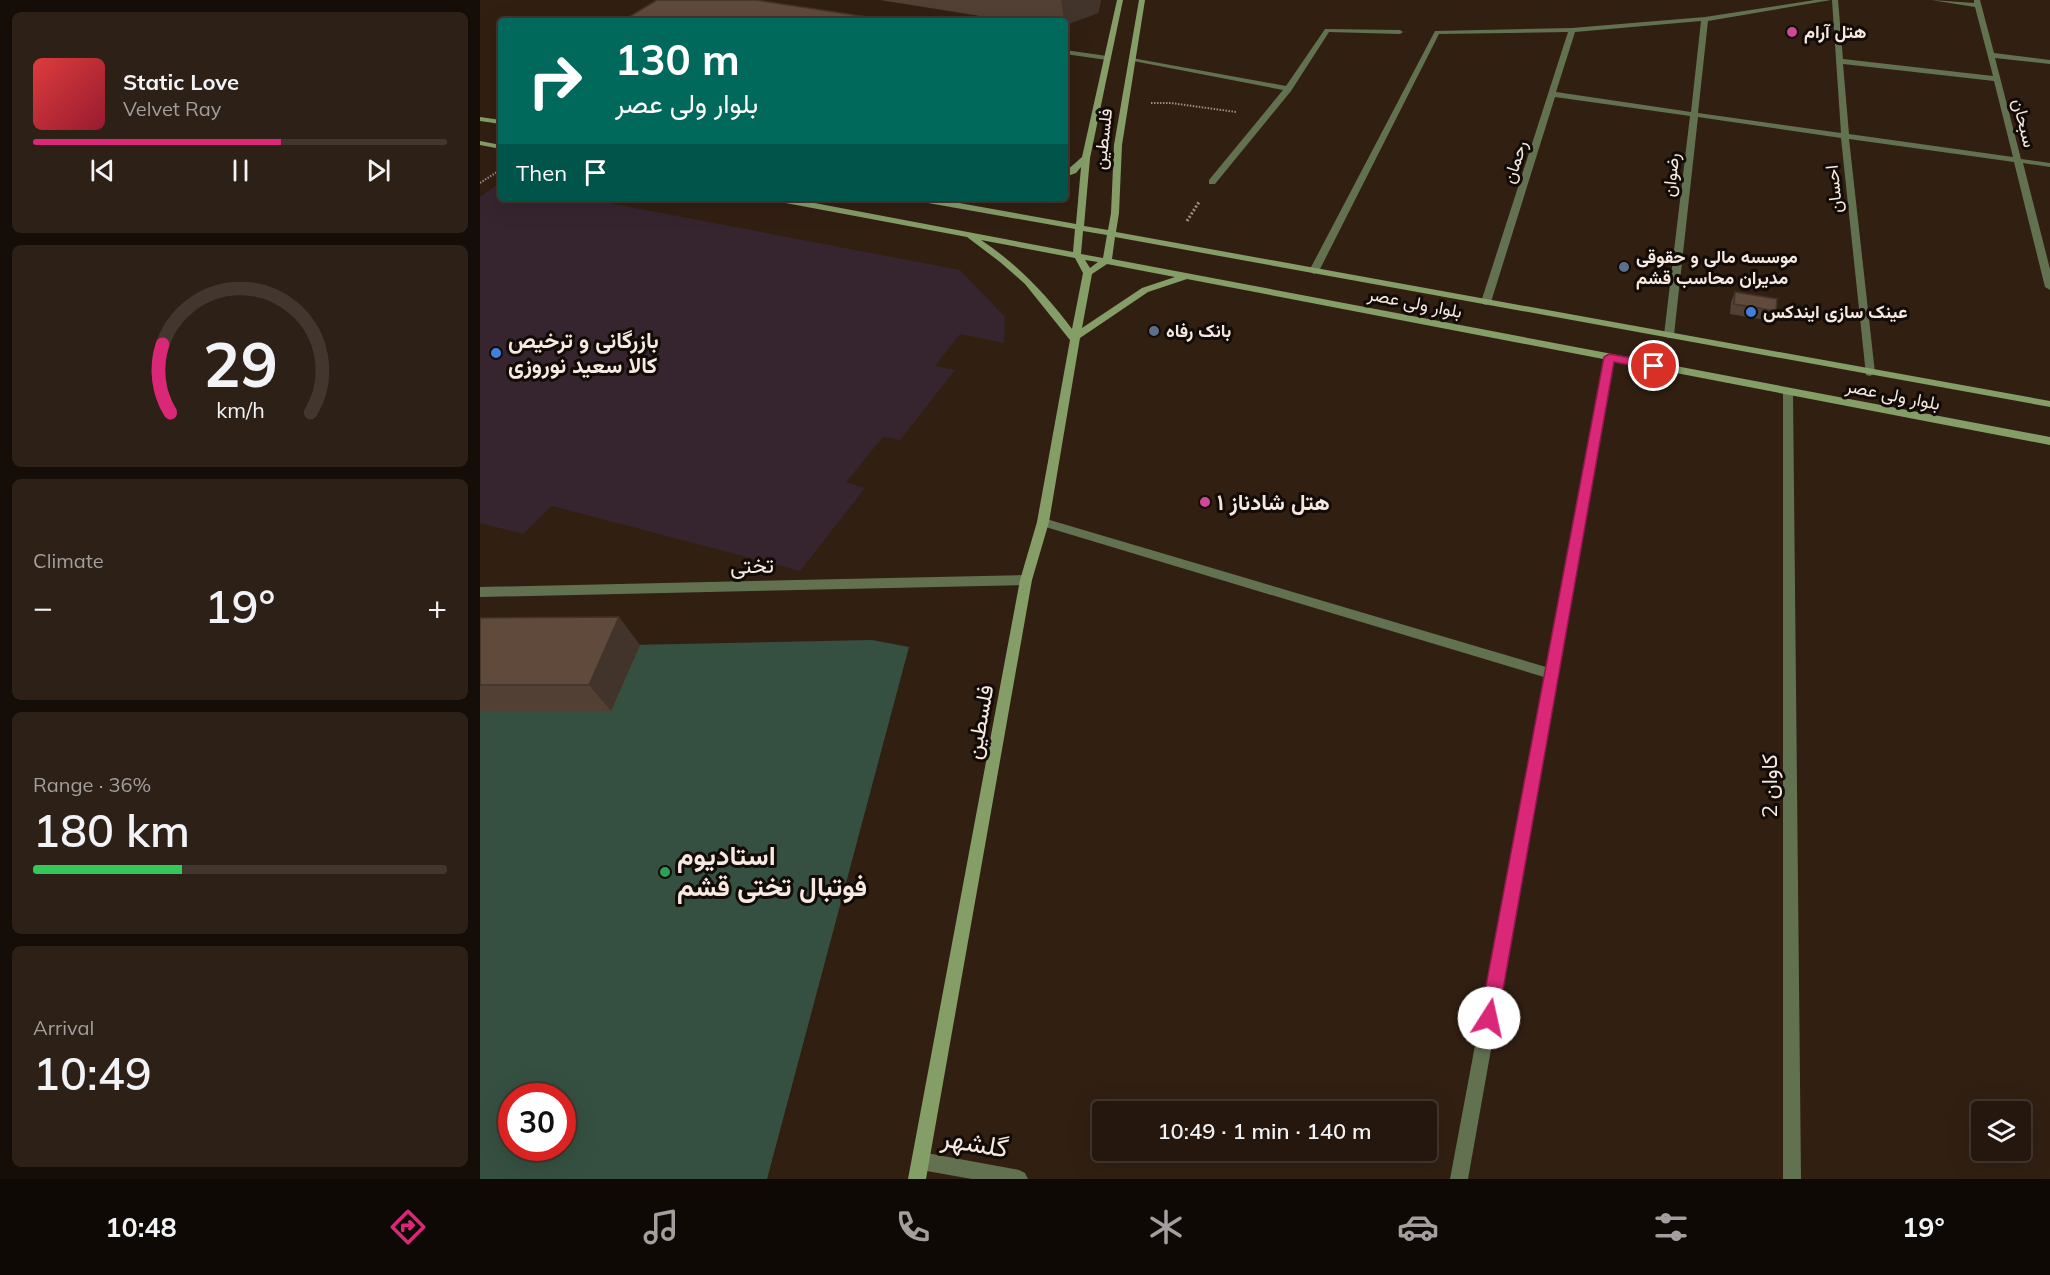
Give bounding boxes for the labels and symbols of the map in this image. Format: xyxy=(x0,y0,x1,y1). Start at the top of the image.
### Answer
place label: هتل آرام xyxy=(1804,20,1866,44)
marker: هتل آرام xyxy=(1785,25,1799,39)
street label: سبحان xyxy=(2007,96,2042,150)
street label: فلسطین xyxy=(1088,107,1117,171)
street label: رحمان xyxy=(1497,137,1532,186)
street label: رضوان xyxy=(1657,152,1684,198)
street label: احسان xyxy=(1820,164,1847,214)
place label: موسسه مالی و حقوقی مدیران محاسب قشم xyxy=(1636,245,1798,290)
marker: موسسه مالی و حقوقی مدیران محاسب قشم xyxy=(1617,260,1631,274)
street label: بلوار ولی عصر xyxy=(1365,282,1464,323)
place label: عینک سازی ایندکس xyxy=(1763,300,1908,323)
marker: عینک سازی ایندکس xyxy=(1744,305,1758,319)
place label: بانک رفاه xyxy=(1166,319,1231,342)
marker: بانک رفاه xyxy=(1147,324,1161,338)
place label: بازرگانی و ترخیص کالا سعید نوروزی xyxy=(508,326,659,379)
pin xyxy=(1628,340,1679,391)
marker: بازرگانی و ترخیص کالا سعید نوروزی xyxy=(489,346,503,360)
street label: بلوار ولی عصر xyxy=(1843,374,1942,415)
place label: هتل شادناز ۱ xyxy=(1217,488,1330,516)
marker: هتل شادناز ۱ xyxy=(1198,495,1212,509)
street label: تختی xyxy=(730,551,774,579)
street label: فلسطین xyxy=(959,683,999,761)
street label: کاوان 2 xyxy=(1755,754,1783,818)
place label: استادیوم فوتبال تختی قشم xyxy=(677,838,867,904)
marker: استادیوم فوتبال تختی قشم xyxy=(658,865,672,879)
position arrow xyxy=(1457,986,1521,1050)
speed limit sign: 30 xyxy=(498,1083,576,1161)
street label: گلشهر xyxy=(938,1119,1011,1166)

